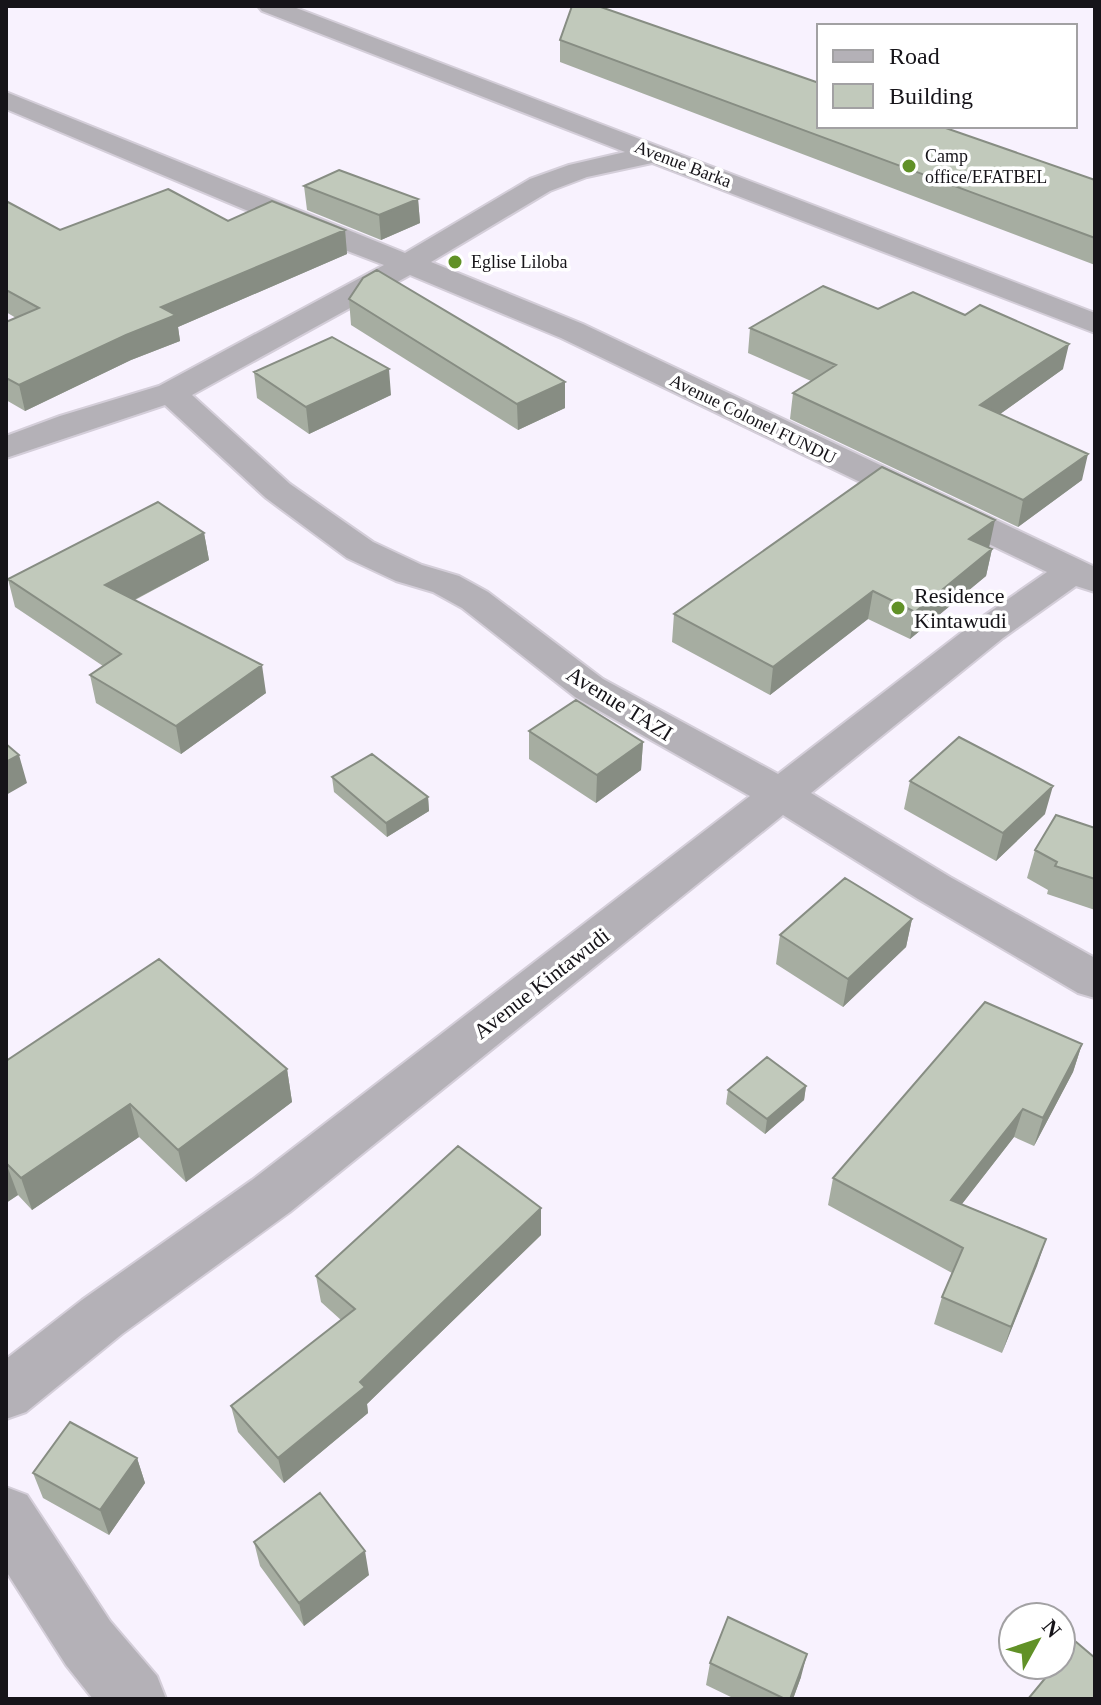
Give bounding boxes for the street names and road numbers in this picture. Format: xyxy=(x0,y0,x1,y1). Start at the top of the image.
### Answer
street label: Avenue Barka xyxy=(632,136,734,192)
street label: Avenue Colonel FUNDU xyxy=(667,370,839,468)
street label: Avenue TAZI xyxy=(562,661,677,746)
street label: Avenue Kintawudi xyxy=(469,923,614,1044)

